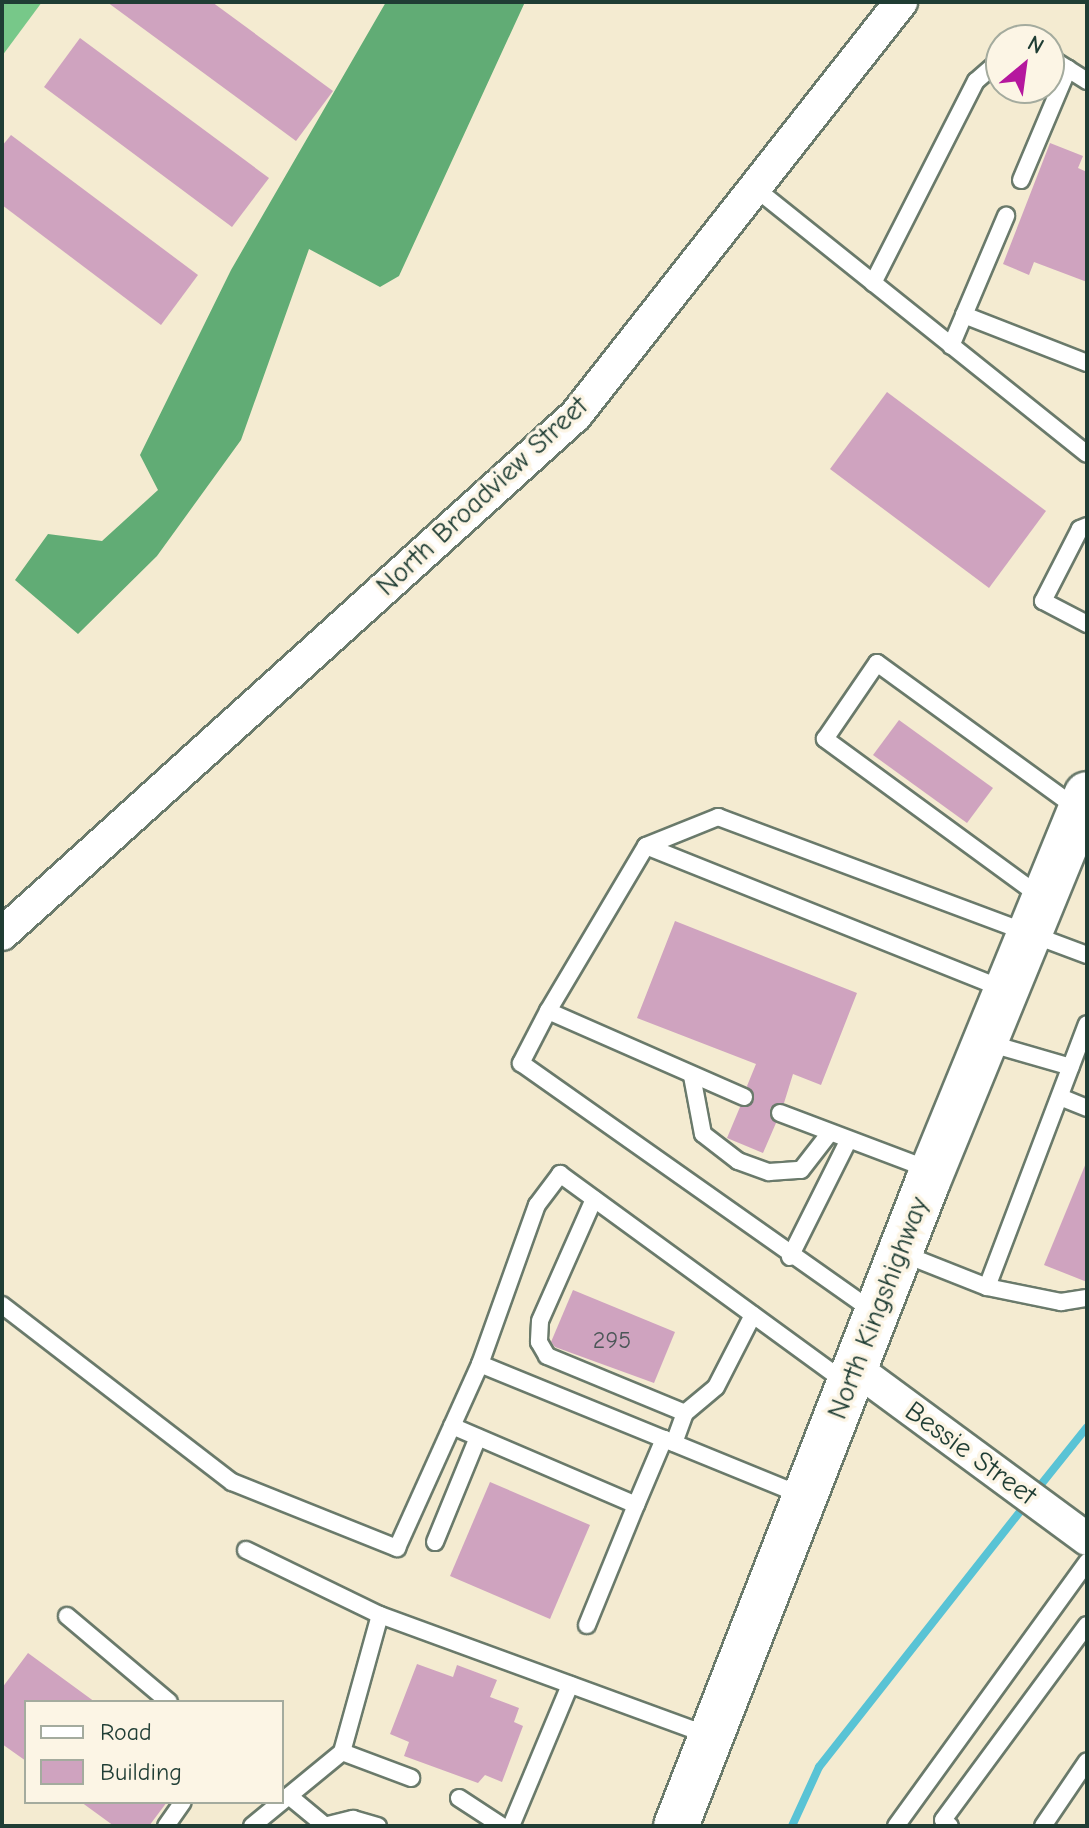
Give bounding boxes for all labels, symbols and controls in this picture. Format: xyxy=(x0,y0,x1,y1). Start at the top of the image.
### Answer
north arrow xyxy=(985,24,1065,104)
text: N xyxy=(1023,30,1048,60)
street label: North Broadview Street xyxy=(369,389,595,603)
street label: North Kingshighway xyxy=(820,1192,936,1424)
house number: 295 xyxy=(593,1327,631,1355)
street label: Bessie Street xyxy=(899,1394,1043,1512)
legend xyxy=(24,1700,284,1804)
text: Road xyxy=(100,1718,152,1746)
text: Building xyxy=(100,1758,182,1786)

